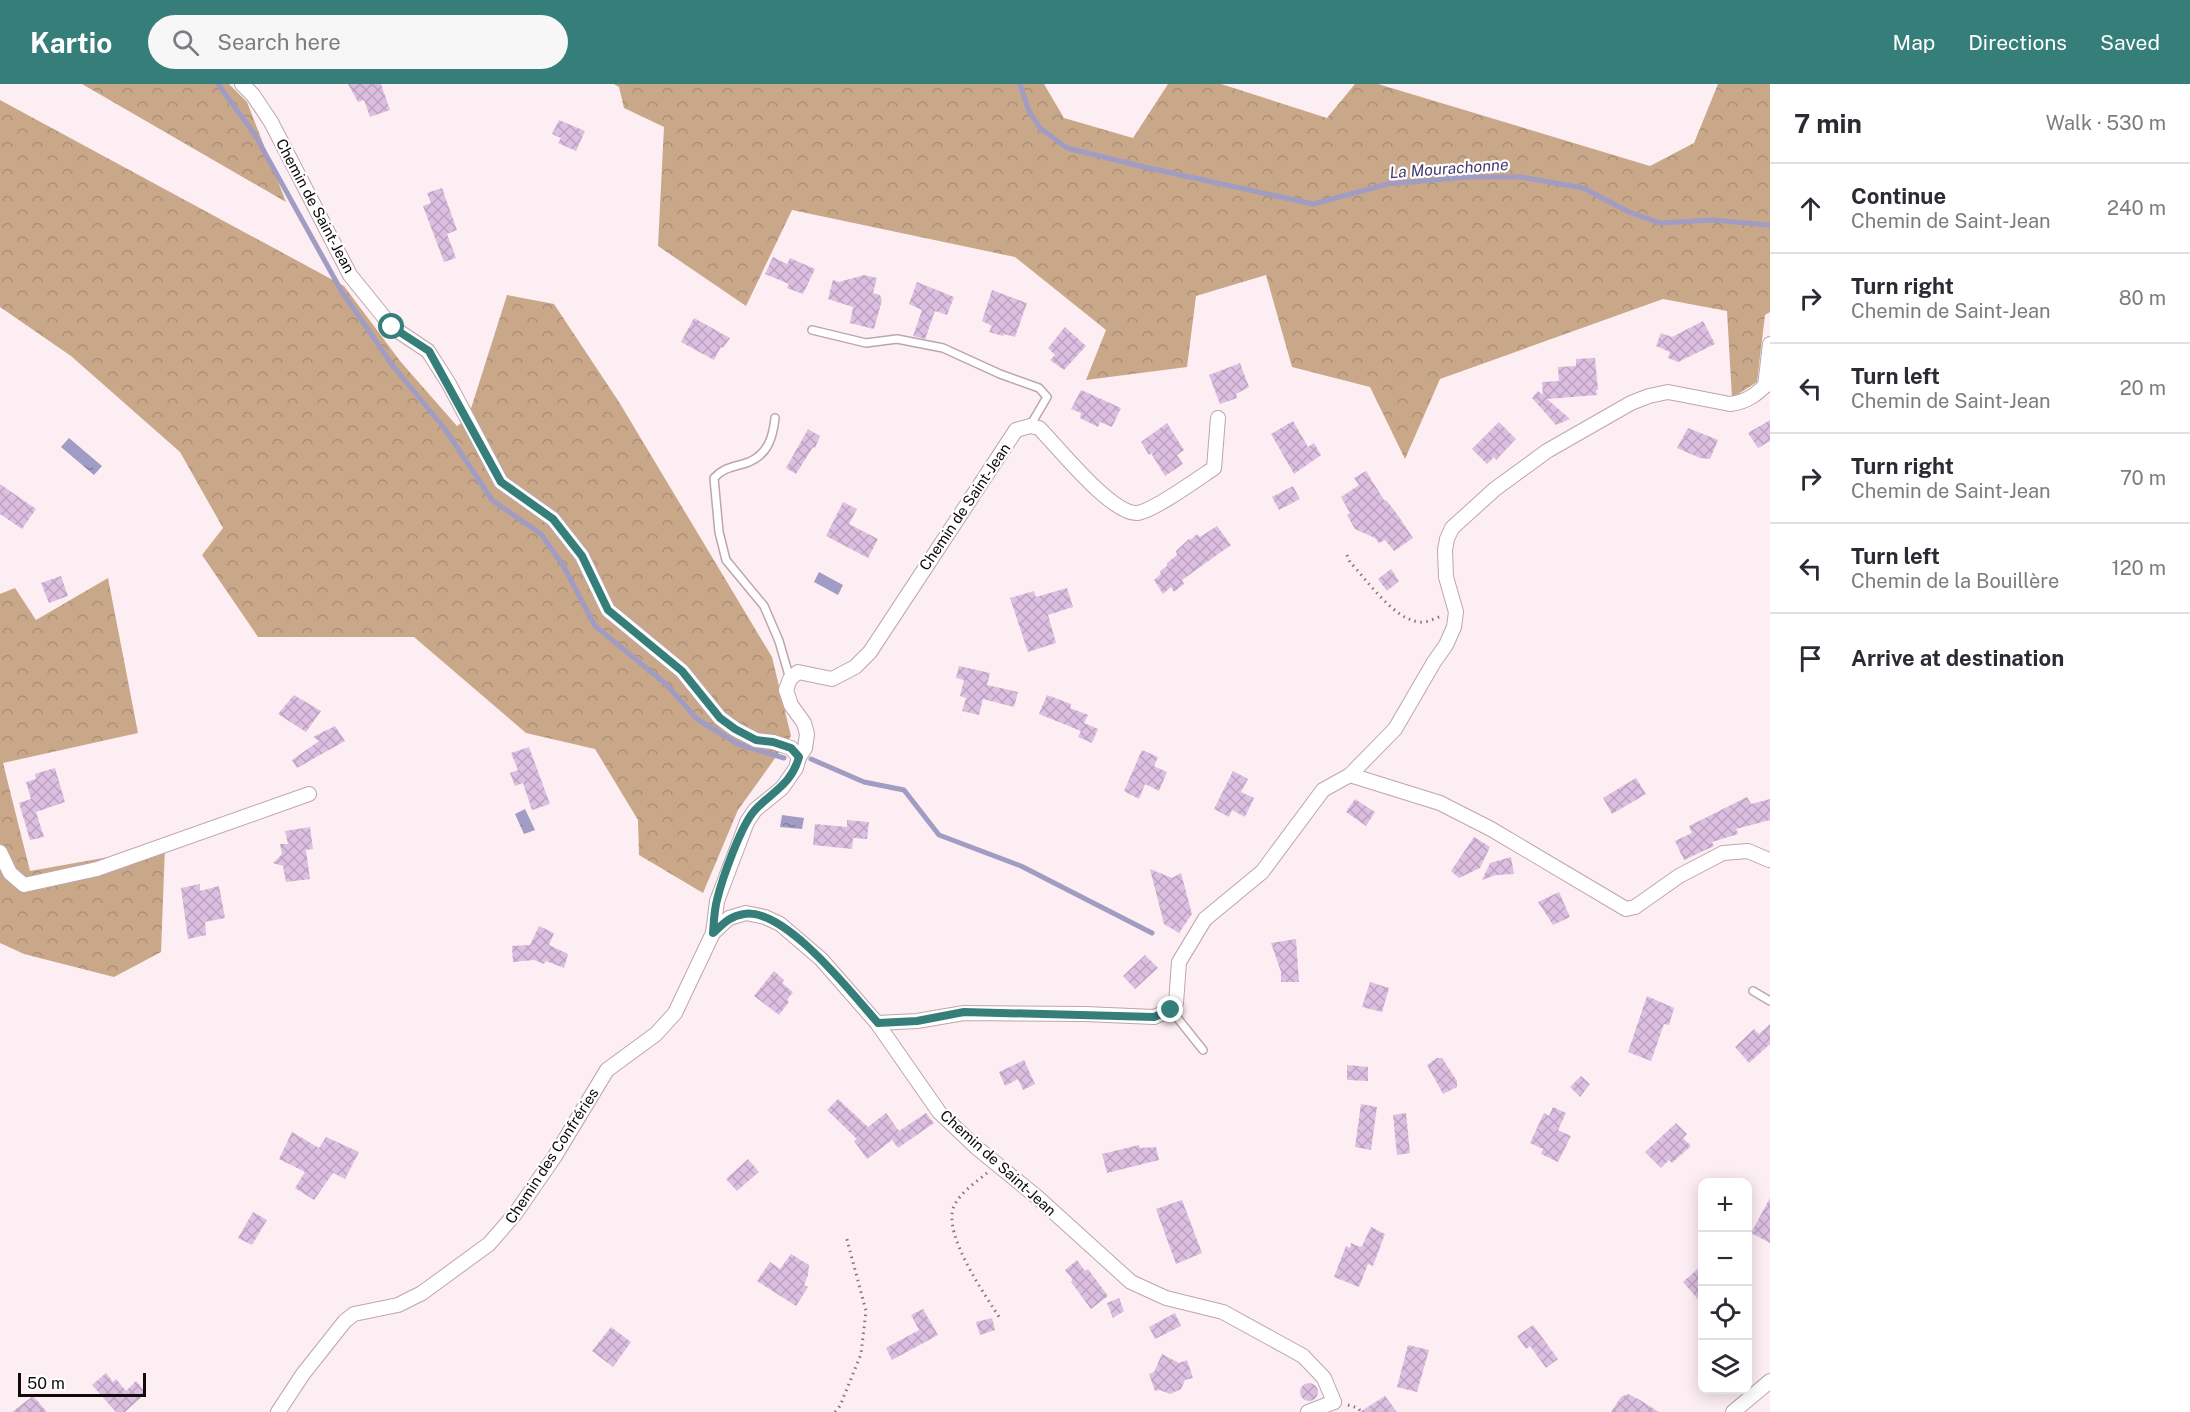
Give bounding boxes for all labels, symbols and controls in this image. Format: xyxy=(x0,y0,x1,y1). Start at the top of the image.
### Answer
search box xyxy=(148,15,568,69)
text: Kartio xyxy=(30,26,112,59)
icon: search xyxy=(169,26,202,59)
text: Search here xyxy=(217,29,341,55)
text: Map xyxy=(1893,30,1935,55)
text: Directions xyxy=(1968,30,2067,55)
text: Saved xyxy=(2100,30,2160,55)
text: 7 min xyxy=(1794,108,1862,139)
text: Walk · 530 m xyxy=(2046,111,2166,135)
street label: Chemin de Saint-Jean xyxy=(273,136,358,276)
water label: La Mourachonne xyxy=(1389,155,1509,182)
text: Continue xyxy=(1851,183,1946,209)
icon: ahead xyxy=(1794,192,1827,225)
text: 240 m xyxy=(2107,196,2166,220)
text: Chemin de Saint-Jean xyxy=(1851,209,2051,233)
text: Turn right xyxy=(1851,273,1954,299)
icon: right xyxy=(1794,282,1827,315)
text: 80 m xyxy=(2119,286,2166,310)
text: Chemin de Saint-Jean xyxy=(1851,299,2051,323)
route start xyxy=(378,313,404,339)
text: Turn left xyxy=(1851,363,1940,389)
icon: left xyxy=(1794,372,1827,405)
text: 20 m xyxy=(2120,376,2166,400)
text: Chemin de Saint-Jean xyxy=(1851,389,2051,413)
street label: Chemin de Saint-Jean xyxy=(916,440,1013,574)
text: Turn right xyxy=(1851,453,1954,479)
icon: right xyxy=(1794,462,1827,495)
text: 70 m xyxy=(2120,466,2166,490)
text: Chemin de Saint-Jean xyxy=(1851,479,2051,503)
text: Turn left xyxy=(1851,543,1940,569)
icon: left xyxy=(1794,552,1827,585)
text: 120 m xyxy=(2112,556,2166,580)
text: Chemin de la Bouillère xyxy=(1851,569,2059,593)
icon: arrive xyxy=(1794,642,1827,675)
text: Arrive at destination xyxy=(1851,645,2064,671)
route end xyxy=(1157,996,1183,1022)
street label: Chemin des Confréries xyxy=(501,1085,602,1227)
street label: Chemin de Saint-Jean xyxy=(937,1106,1060,1219)
map controls xyxy=(1698,1178,1752,1394)
button: + xyxy=(1698,1178,1752,1232)
button: − xyxy=(1698,1232,1752,1286)
button: locate xyxy=(1698,1286,1752,1340)
button: layers xyxy=(1698,1340,1752,1394)
scale bar xyxy=(18,1370,146,1398)
text: 50 m xyxy=(27,1374,65,1393)

